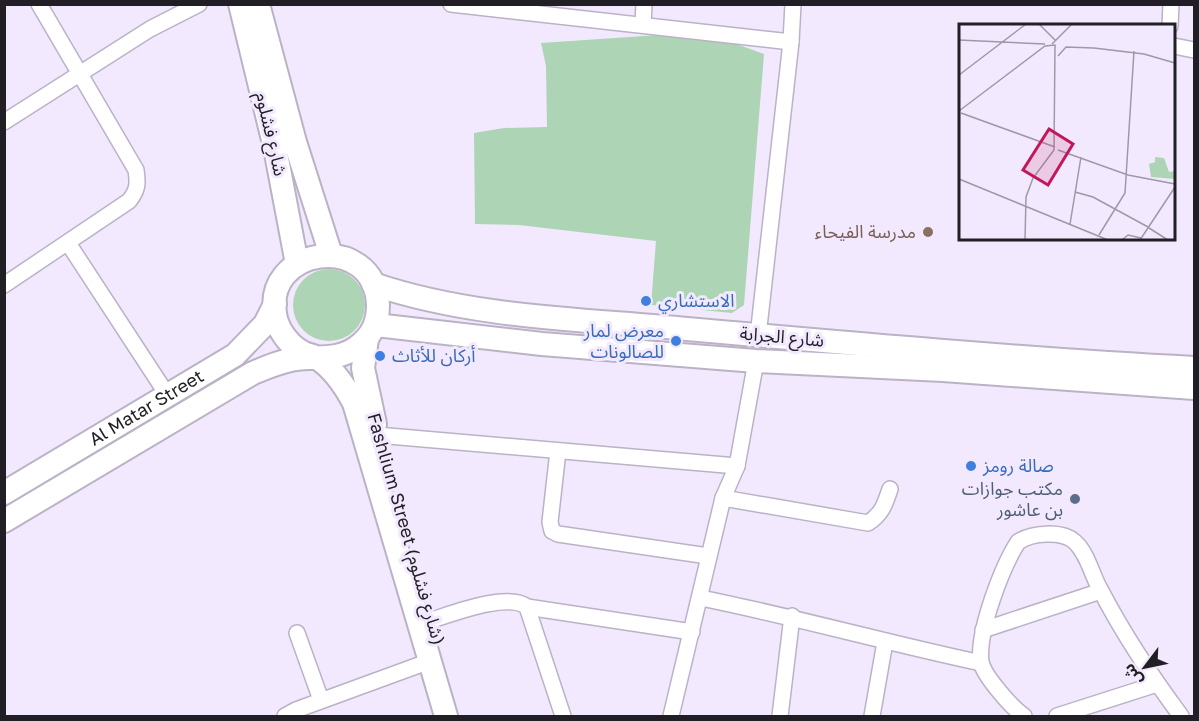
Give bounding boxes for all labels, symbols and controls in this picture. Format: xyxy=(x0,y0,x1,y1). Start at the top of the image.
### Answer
inset map xyxy=(959,24,1175,240)
street label: شارع فشلوم xyxy=(248,90,292,179)
place label: مدرسة الفيحاء xyxy=(815,220,916,243)
marker: مدرسة الفيحاء xyxy=(921,225,935,239)
place label: الاستشاري xyxy=(658,289,734,314)
marker: الاستشاري xyxy=(639,294,653,308)
place label: معرض لمار للصالونات xyxy=(583,319,664,363)
street label: شارع الجرابة xyxy=(739,321,825,355)
marker: معرض لمار للصالونات xyxy=(669,334,683,348)
place label: أركان للأثاث xyxy=(392,344,476,367)
marker: أركان للأثاث xyxy=(373,349,387,363)
street label: Al Matar Street xyxy=(85,364,207,450)
street label: Fashlium Street (شارع فشلوم) xyxy=(359,410,451,648)
place label: صالة رومز xyxy=(982,454,1054,477)
marker: صالة رومز xyxy=(964,459,978,473)
place label: مكتب جوازات بن عاشور xyxy=(962,477,1063,521)
marker: مكتب جوازات بن عاشور xyxy=(1068,492,1082,506)
north arrow xyxy=(1115,637,1175,697)
text: ش xyxy=(1118,660,1147,690)

